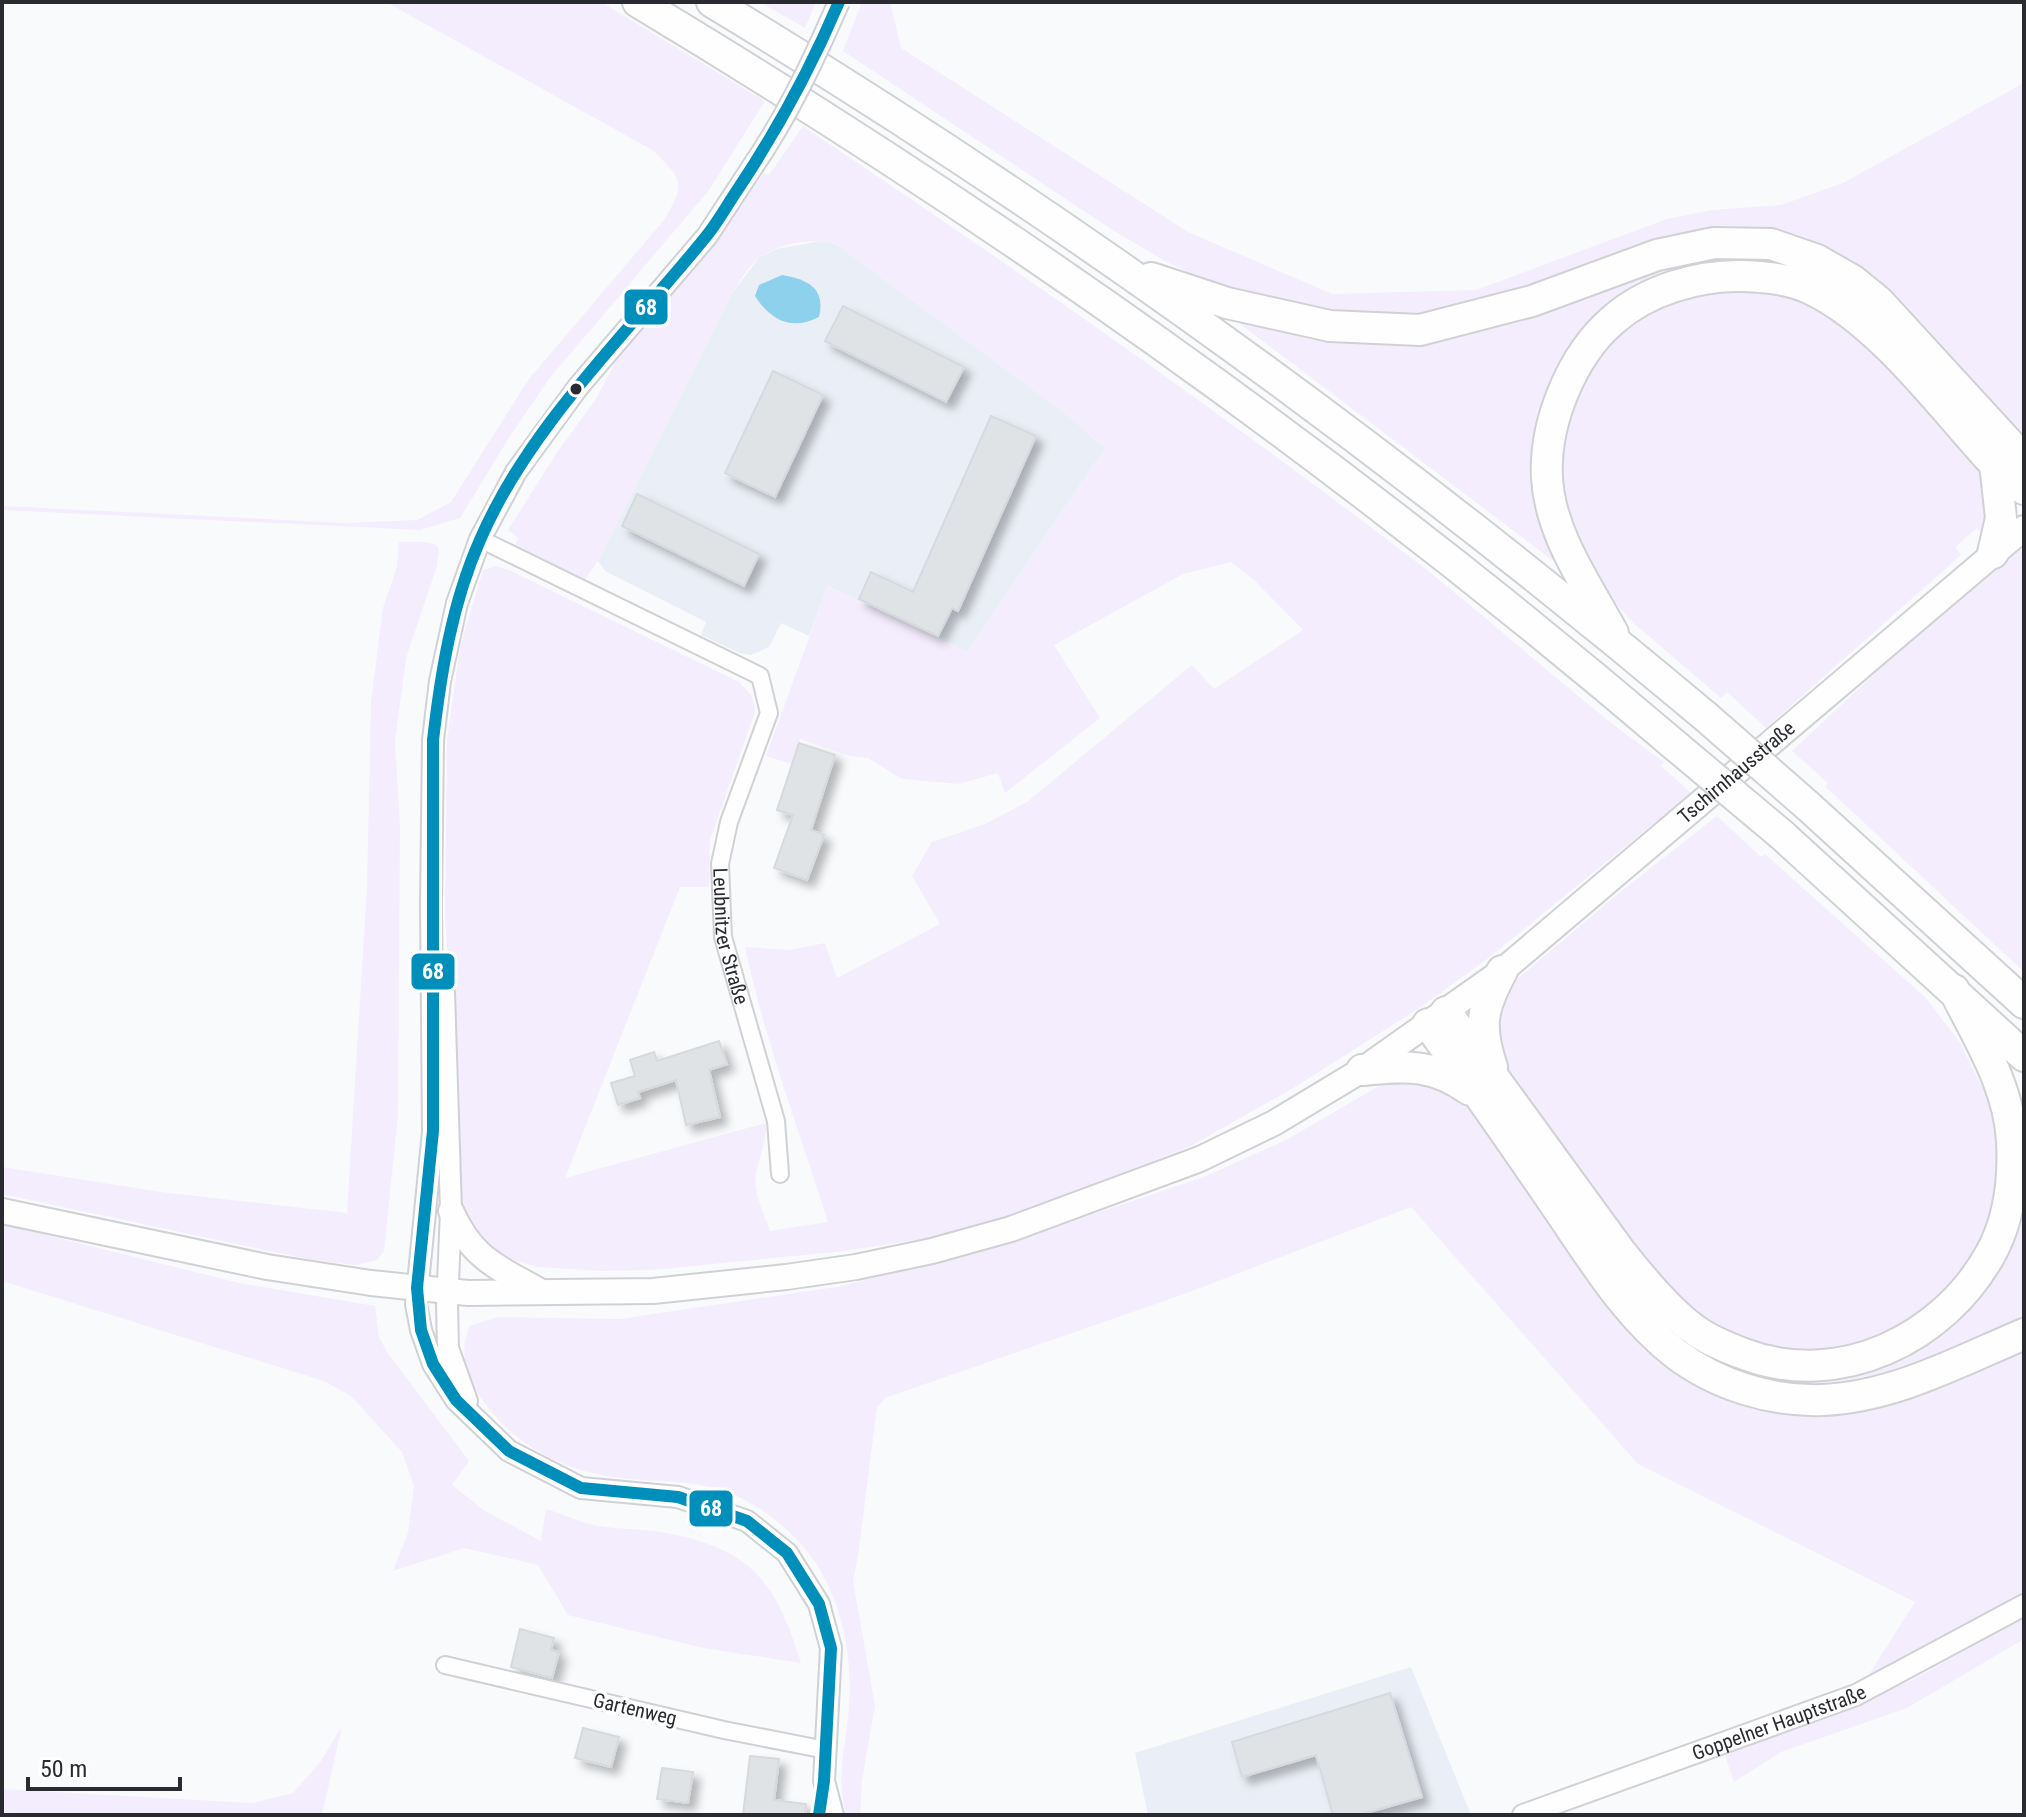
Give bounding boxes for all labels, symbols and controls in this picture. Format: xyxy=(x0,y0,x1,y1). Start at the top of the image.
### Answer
line badge: 68 xyxy=(623,288,669,326)
text: 68 xyxy=(635,295,657,320)
unlabelled marker xyxy=(568,381,584,397)
street label: Tschirnhausstraße xyxy=(1673,716,1800,829)
street label: Leubnitzer Straße xyxy=(708,867,754,1007)
line badge: 68 xyxy=(410,952,456,991)
text: 68 xyxy=(422,959,444,984)
line badge: 68 xyxy=(688,1489,734,1528)
text: 68 xyxy=(700,1496,722,1521)
street label: Goppelner Hauptstraße xyxy=(1689,1680,1870,1765)
street label: Gartenweg xyxy=(591,1688,679,1730)
scale bar xyxy=(28,1741,180,1791)
text: 50 m xyxy=(40,1755,87,1783)

